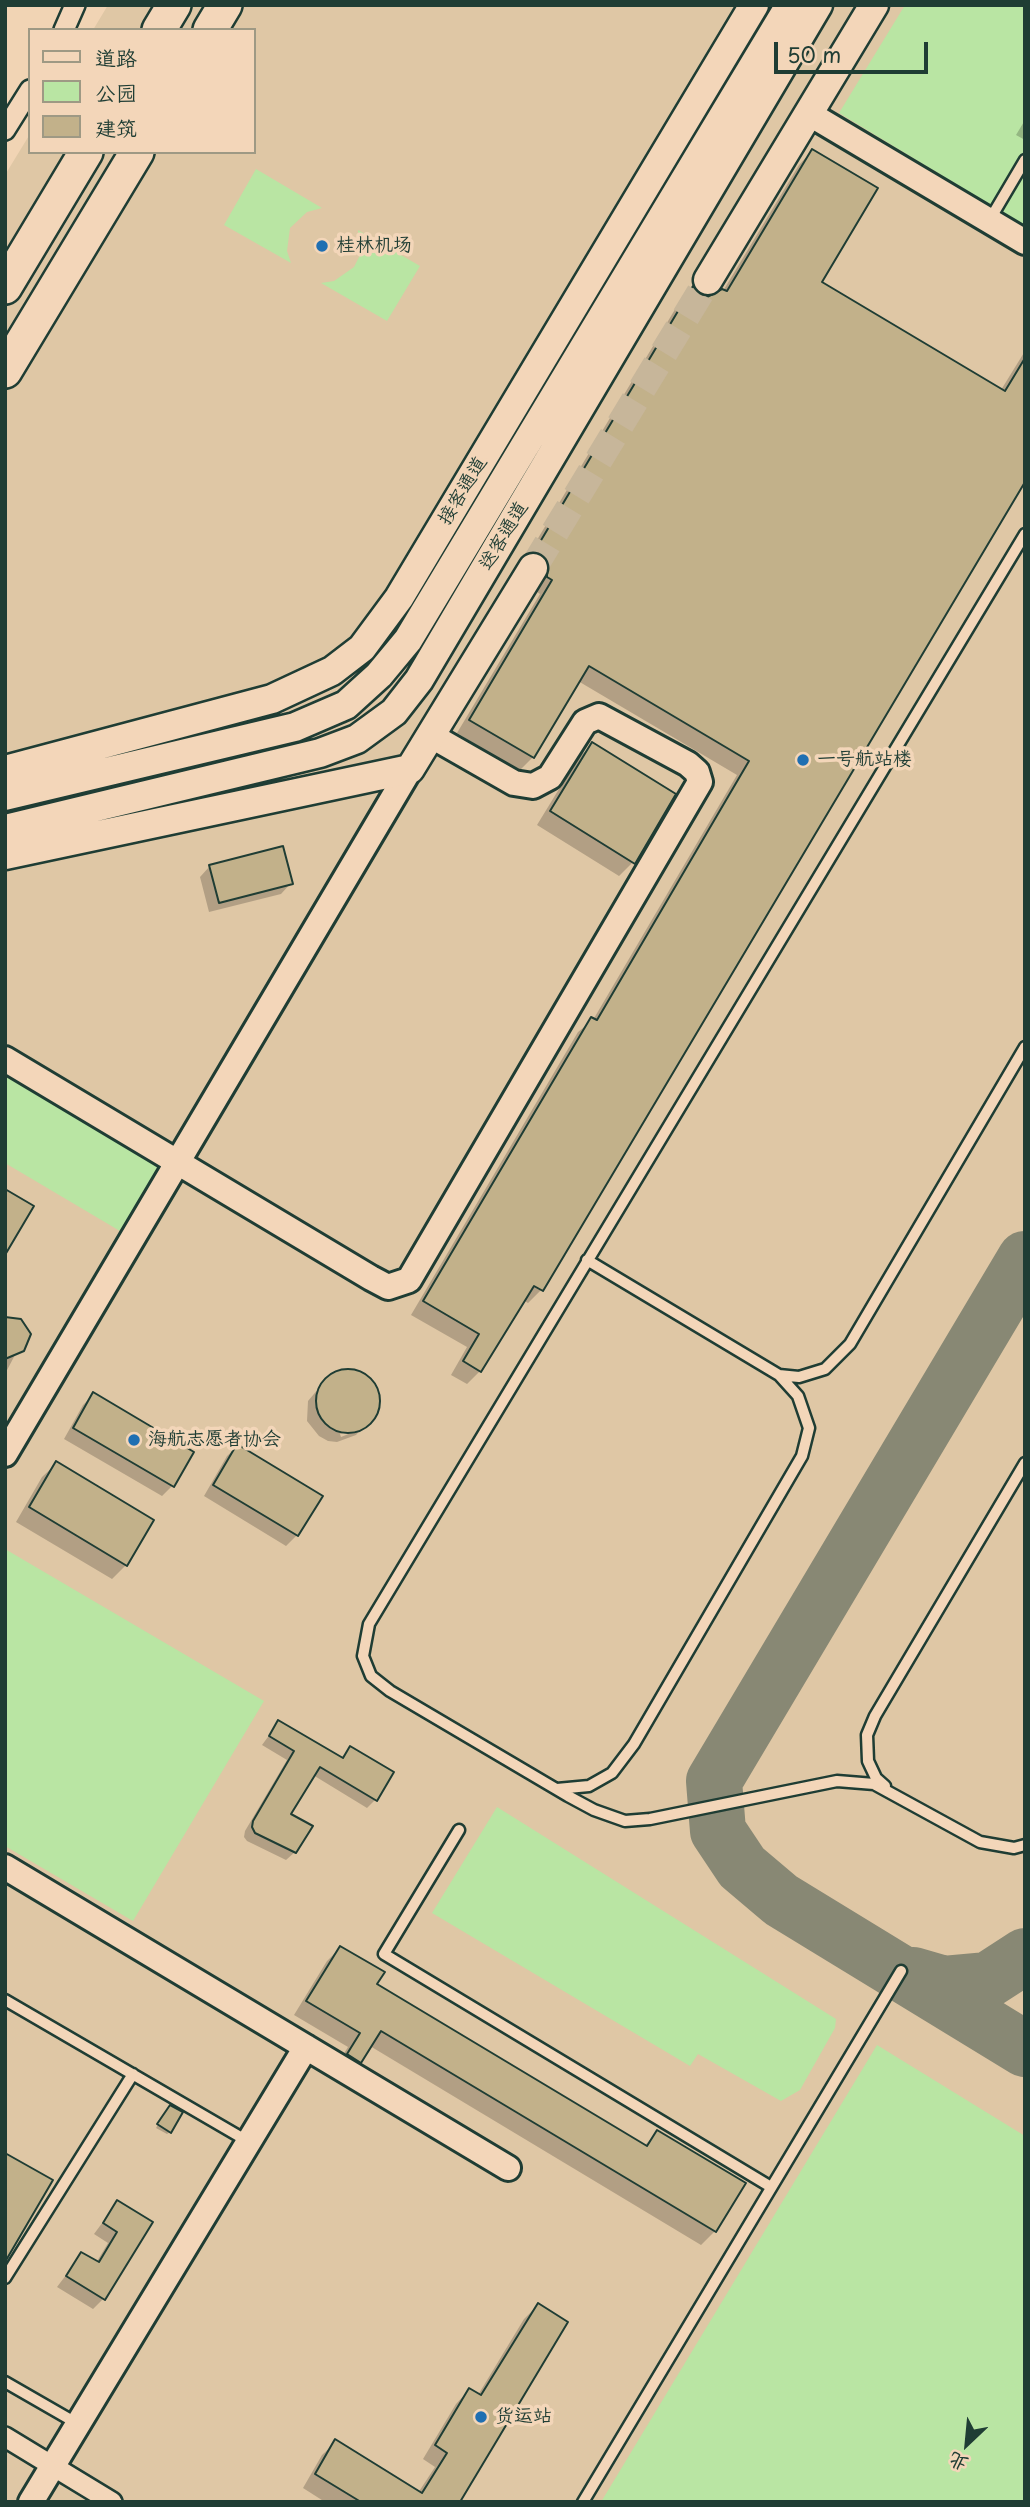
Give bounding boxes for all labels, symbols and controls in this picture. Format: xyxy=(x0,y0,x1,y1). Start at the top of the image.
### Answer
legend xyxy=(28,28,256,154)
scale bar xyxy=(778,28,932,72)
text: 50 m xyxy=(787,38,841,70)
text: 道路 xyxy=(95,41,137,73)
text: 公园 xyxy=(95,76,137,108)
text: 建筑 xyxy=(95,111,137,143)
place label: 桂林机场 xyxy=(336,235,412,257)
marker: 桂林机场 xyxy=(314,238,330,254)
street label: 接客通道 xyxy=(434,453,492,529)
street label: 送客通道 xyxy=(475,498,533,574)
place label: 一号航站楼 xyxy=(817,749,912,771)
marker: 一号航站楼 xyxy=(795,752,811,768)
place label: 海航志愿者协会 xyxy=(148,1429,281,1451)
marker: 海航志愿者协会 xyxy=(126,1432,142,1448)
place label: 货运站 xyxy=(495,2406,552,2428)
marker: 货运站 xyxy=(473,2409,489,2425)
north arrow xyxy=(932,2409,1002,2479)
text: 北 xyxy=(943,2446,972,2480)

